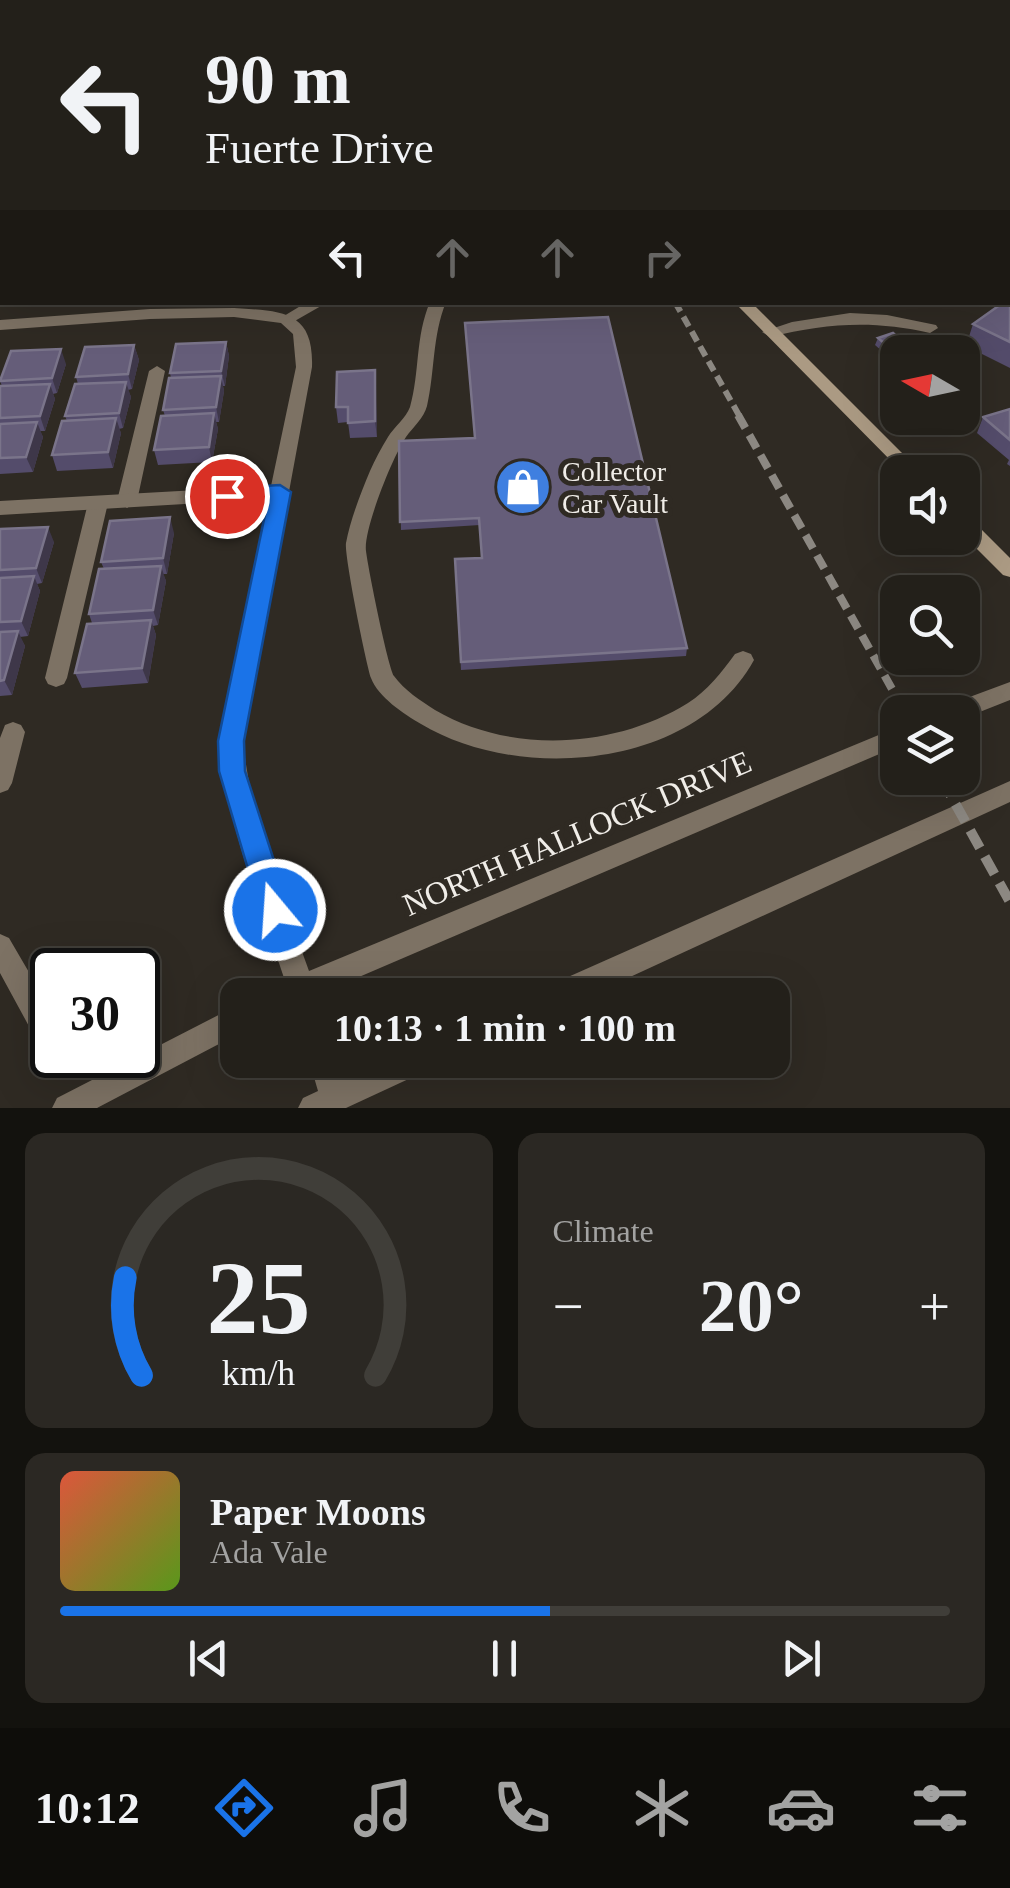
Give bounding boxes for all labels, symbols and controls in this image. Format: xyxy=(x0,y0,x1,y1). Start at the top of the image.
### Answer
icon: left xyxy=(40,40,170,170)
text: 90 m xyxy=(205,41,351,118)
text: Fuerte Drive xyxy=(205,123,434,173)
icon: left xyxy=(320,230,375,285)
icon: ahead xyxy=(425,230,480,285)
icon: ahead xyxy=(530,230,585,285)
icon: right xyxy=(635,230,690,285)
north arrow xyxy=(880,335,980,435)
map controls xyxy=(880,335,980,795)
pin xyxy=(185,454,270,539)
button: sound xyxy=(880,455,980,555)
place label: Collector Car Vault xyxy=(562,456,668,519)
shop icon: Collector Car Vault xyxy=(493,457,553,517)
icon: arrive xyxy=(200,469,255,524)
button: search xyxy=(880,575,980,675)
button: layers xyxy=(880,695,980,795)
street label: NORTH HALLOCK DRIVE xyxy=(397,743,757,923)
position arrow xyxy=(223,858,327,962)
speed limit sign: 30 xyxy=(30,948,160,1078)
text: 10:13 · 1 min · 100 m xyxy=(334,1007,676,1049)
text: Climate xyxy=(553,1213,654,1249)
text: 25 xyxy=(207,1240,311,1355)
text: 20° xyxy=(699,1264,804,1347)
text: − xyxy=(553,1276,584,1337)
text: + xyxy=(919,1276,950,1337)
text: km/h xyxy=(222,1353,296,1393)
text: Paper Moons xyxy=(210,1491,426,1533)
text: Ada Vale xyxy=(210,1534,328,1570)
icon: previous xyxy=(181,1631,236,1686)
icon: pause xyxy=(477,1631,532,1686)
icon: next xyxy=(774,1631,829,1686)
icon: directions xyxy=(209,1773,279,1843)
icon: music xyxy=(348,1773,418,1843)
icon: phone xyxy=(487,1773,557,1843)
icon: climate xyxy=(627,1773,697,1843)
icon: car xyxy=(766,1773,836,1843)
icon: filters xyxy=(905,1773,975,1843)
text: 10:12 xyxy=(35,1783,140,1833)

